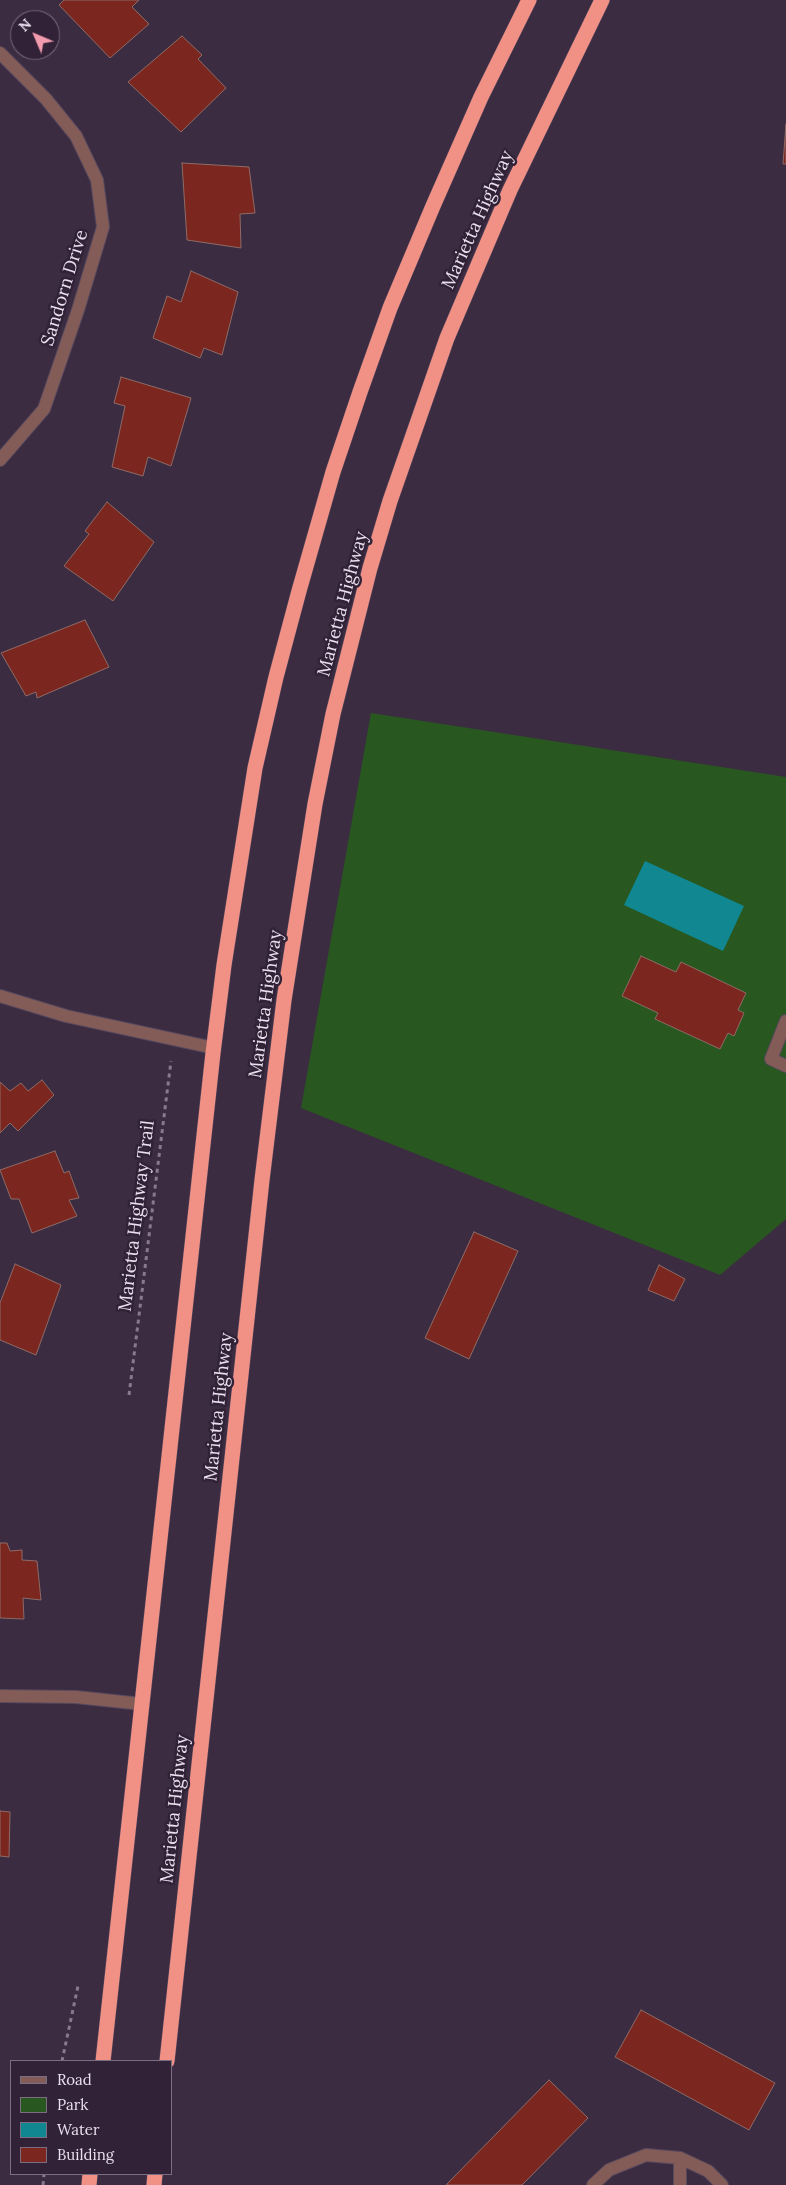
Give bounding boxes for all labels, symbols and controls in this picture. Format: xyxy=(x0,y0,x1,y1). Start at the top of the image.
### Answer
north arrow xyxy=(10,10,60,60)
text: N xyxy=(15,15,35,35)
street label: Marietta Highway xyxy=(438,147,518,293)
street label: Sandorn Drive xyxy=(37,227,93,349)
street label: Marietta Highway xyxy=(313,529,373,679)
street label: Marietta Highway xyxy=(245,929,287,1079)
street label: Marietta Highway Trail xyxy=(115,1119,159,1313)
street label: Marietta Highway xyxy=(200,1332,238,1482)
street label: Marietta Highway xyxy=(156,1734,194,1884)
legend xyxy=(10,2060,172,2175)
text: Road xyxy=(57,2070,92,2089)
text: Park xyxy=(57,2095,88,2114)
text: Water xyxy=(57,2120,99,2139)
text: Building xyxy=(57,2145,114,2164)

